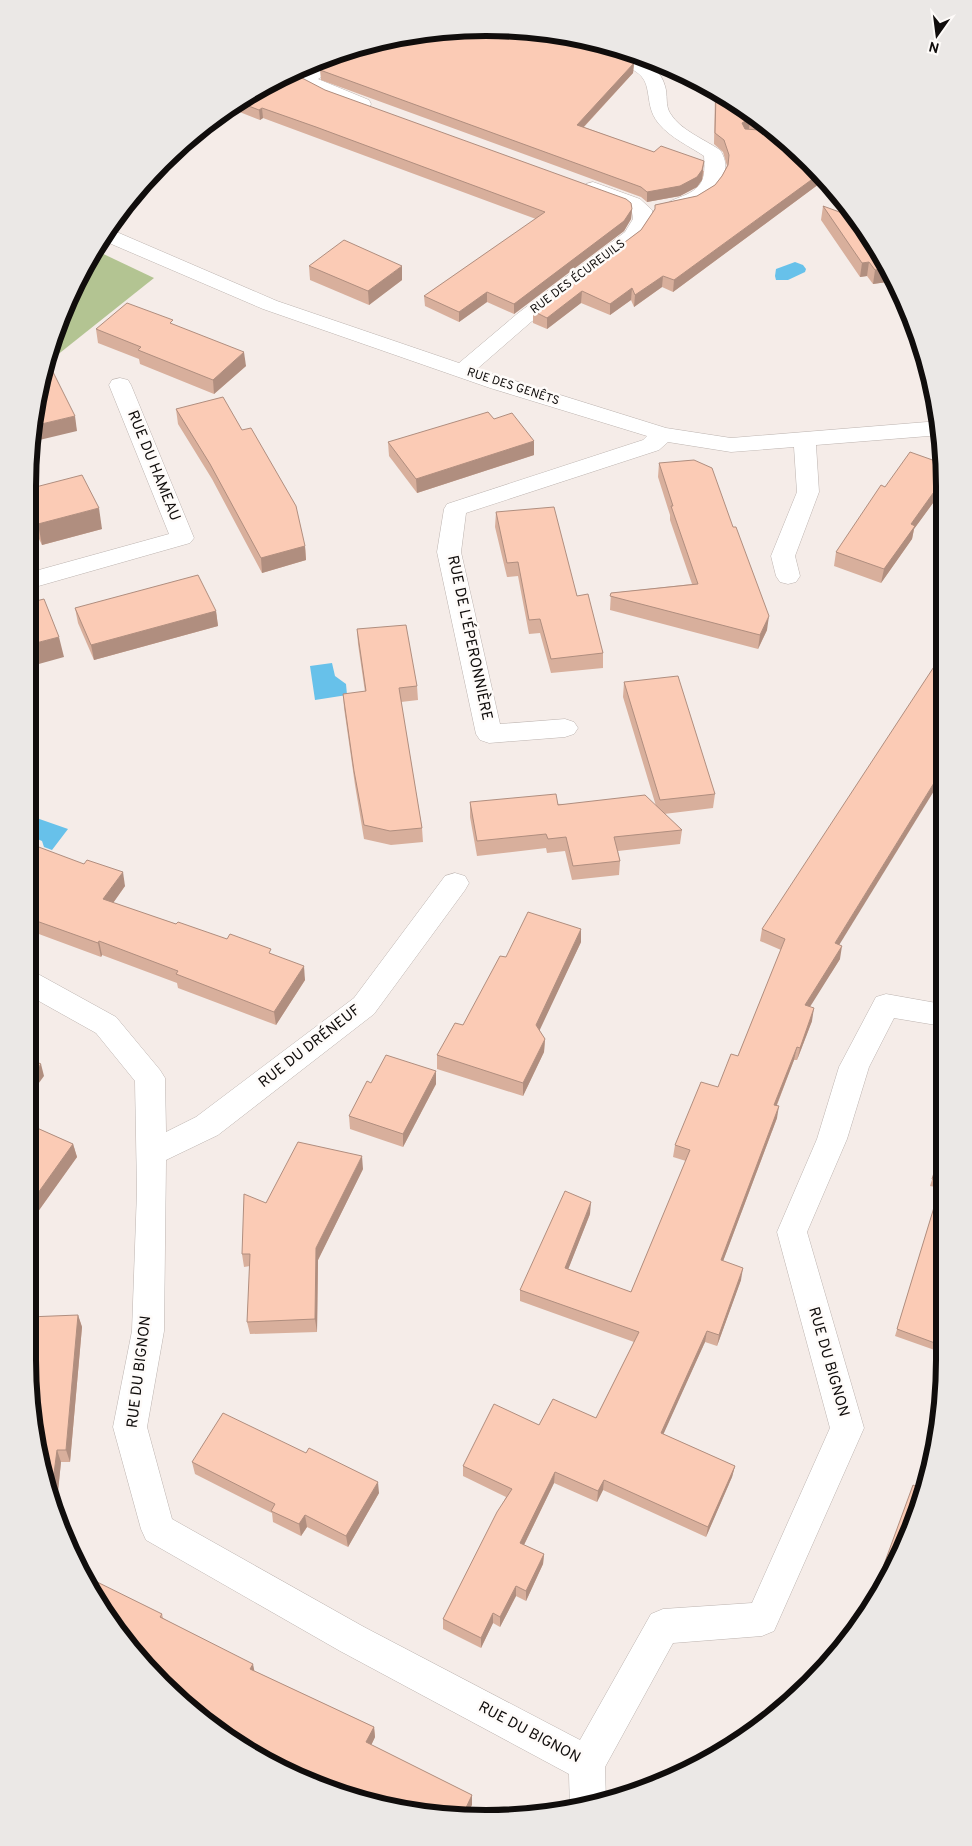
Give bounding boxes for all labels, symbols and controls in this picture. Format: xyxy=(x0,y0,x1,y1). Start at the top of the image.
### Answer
north arrow xyxy=(912,10,962,60)
text: N xyxy=(927,37,941,56)
street label: RUE DES ÉCUREUILS xyxy=(527,236,629,318)
street label: RUE DES GENÊTS xyxy=(465,364,561,410)
street label: RUE DU HAMEAU xyxy=(122,408,184,524)
street label: RUE DE L'ÉPERONNIÈRE xyxy=(442,554,497,722)
street label: RUE DU DRÉNEUF xyxy=(255,1001,365,1093)
street label: RUE DU BIGNON xyxy=(803,1305,853,1419)
street label: RUE DU BIGNON xyxy=(124,1315,156,1429)
street label: RUE DU BIGNON xyxy=(475,1698,583,1768)

